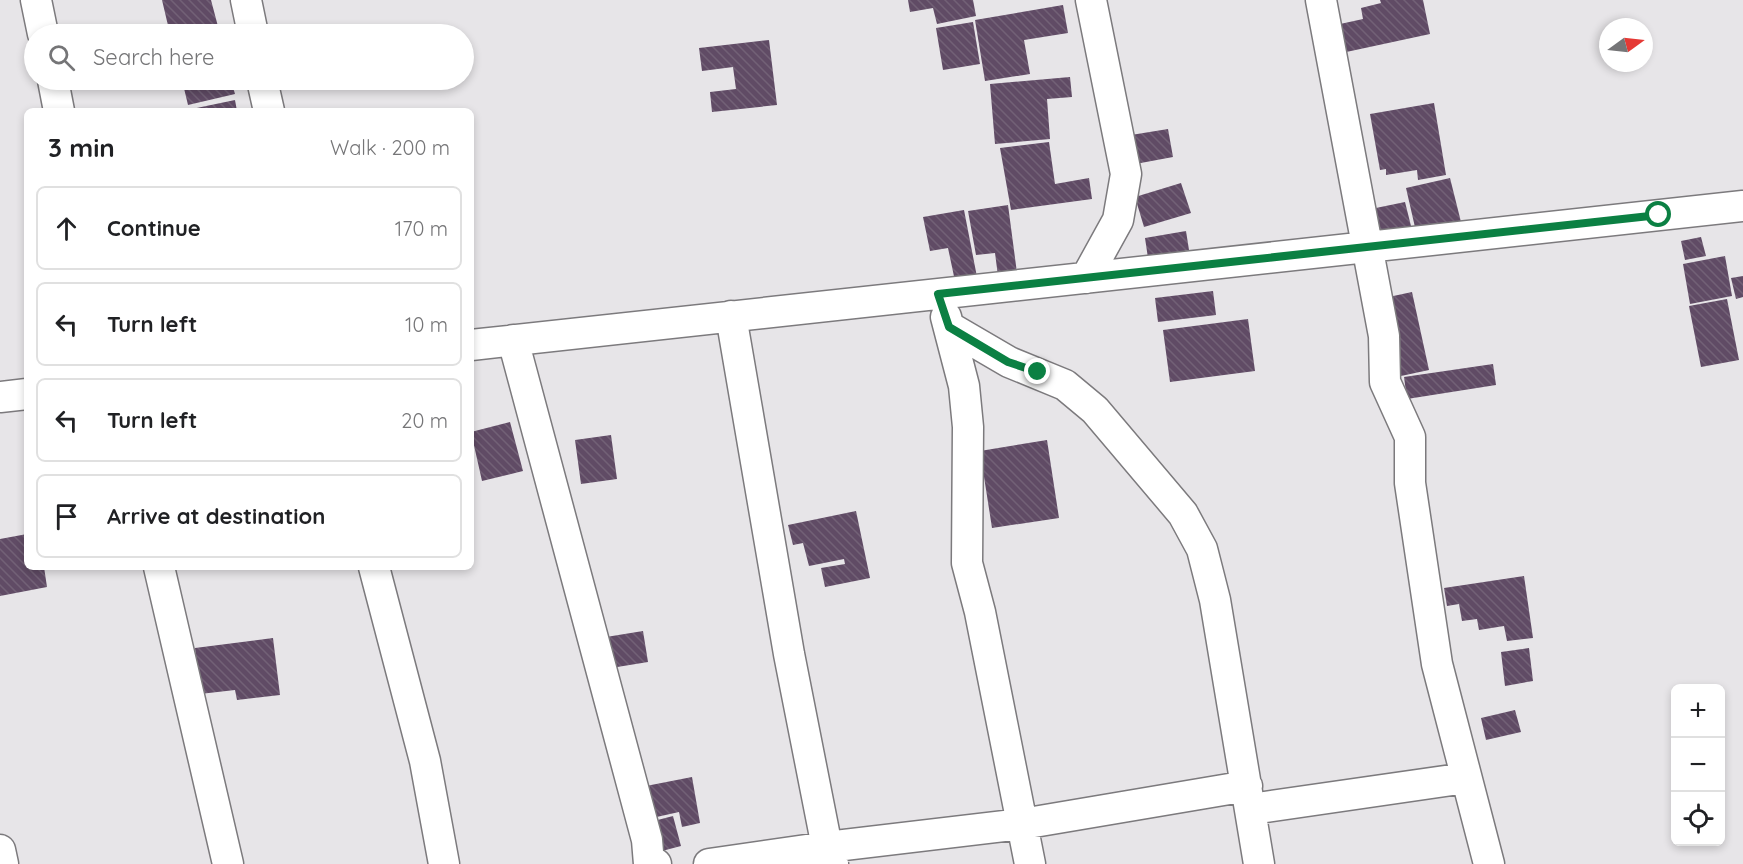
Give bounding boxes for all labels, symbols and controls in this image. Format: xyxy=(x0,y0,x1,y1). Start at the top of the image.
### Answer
north arrow xyxy=(1599,18,1653,72)
search box xyxy=(24,24,474,90)
icon: search xyxy=(45,41,78,74)
text: Search here xyxy=(93,43,214,71)
text: 3 min xyxy=(48,131,115,164)
text: Walk · 200 m xyxy=(330,135,450,160)
route start xyxy=(1645,201,1671,227)
icon: ahead xyxy=(50,212,83,245)
text: Continue xyxy=(107,214,201,242)
text: 170 m xyxy=(395,216,448,241)
icon: left xyxy=(50,308,83,341)
text: Turn left xyxy=(107,310,197,338)
text: 10 m xyxy=(405,312,448,337)
route end xyxy=(1024,358,1050,384)
icon: left xyxy=(50,404,83,437)
text: Turn left xyxy=(107,406,197,434)
text: 20 m xyxy=(401,408,448,433)
icon: arrive xyxy=(50,500,83,533)
text: Arrive at destination xyxy=(107,502,325,530)
map controls xyxy=(1671,684,1725,846)
button: + xyxy=(1671,684,1725,738)
button: − xyxy=(1671,738,1725,792)
button: locate xyxy=(1671,792,1725,846)

